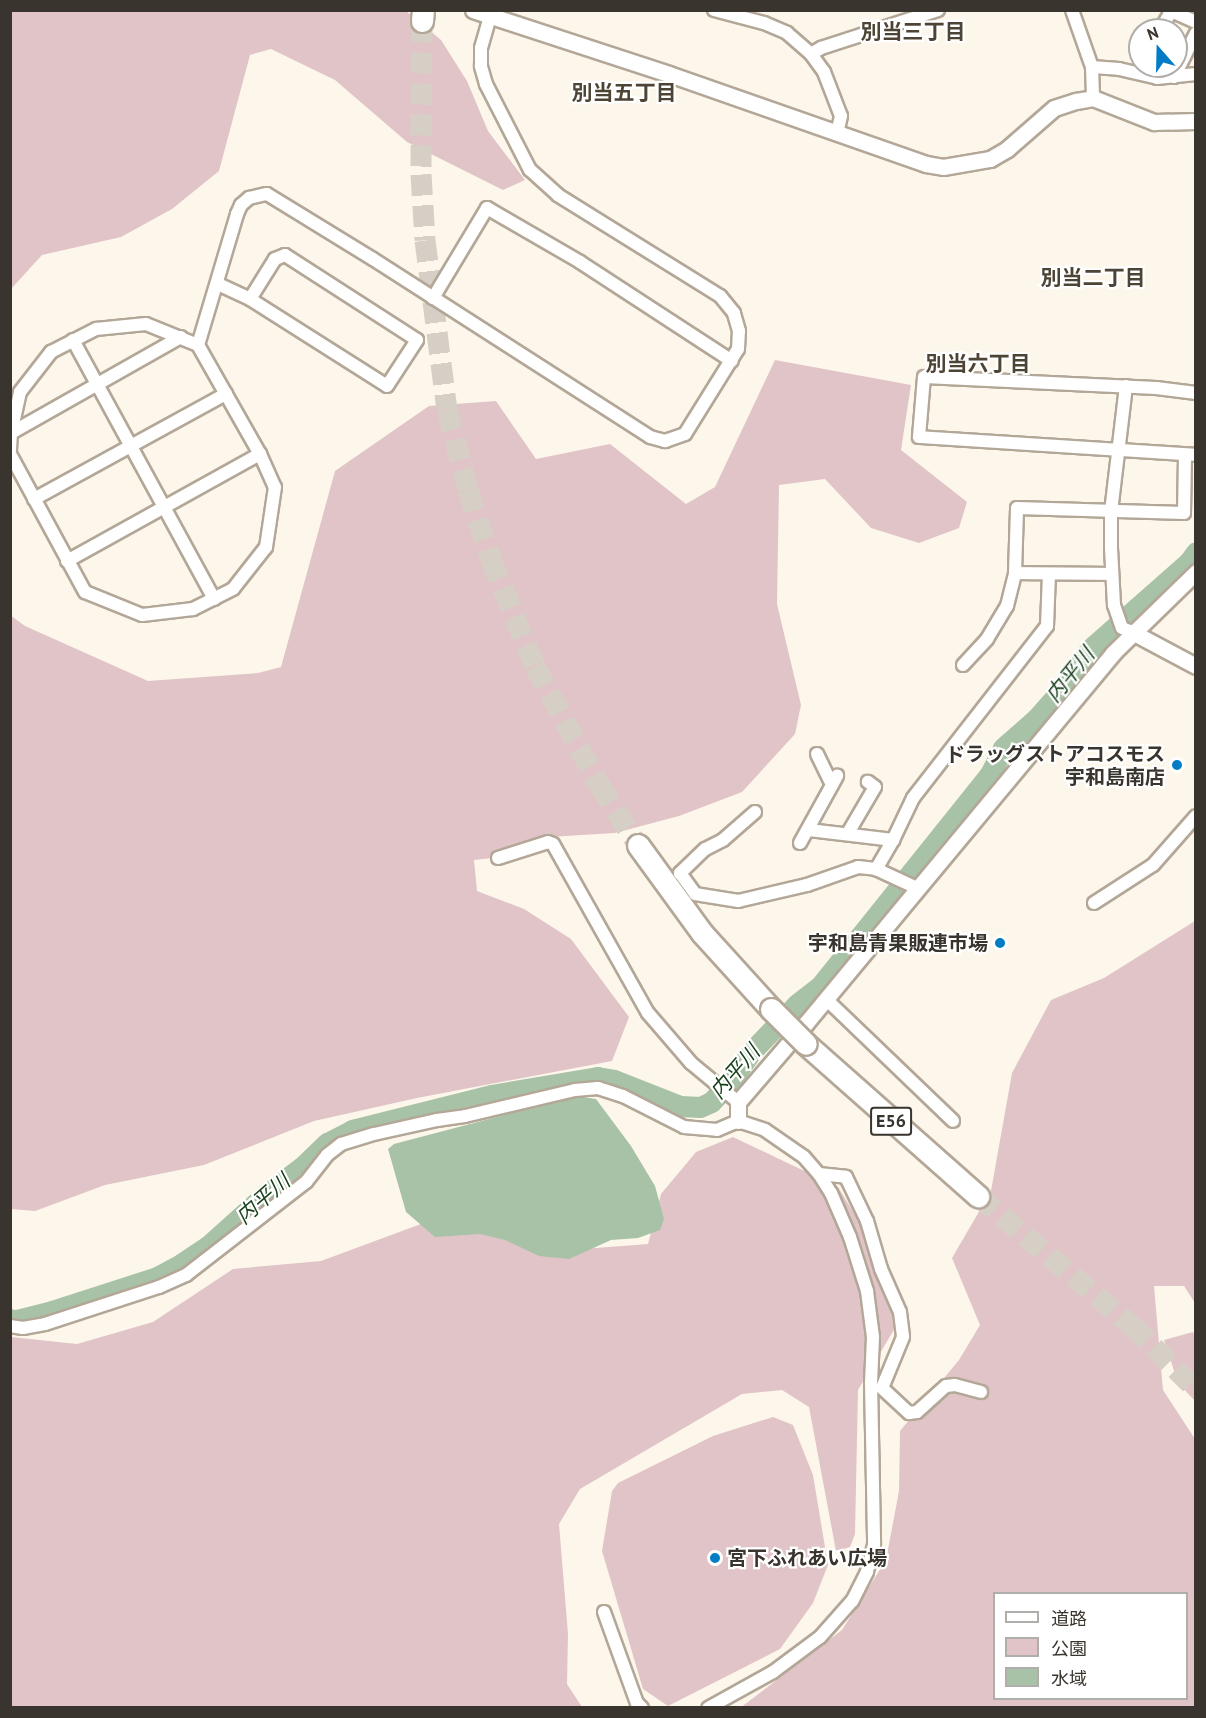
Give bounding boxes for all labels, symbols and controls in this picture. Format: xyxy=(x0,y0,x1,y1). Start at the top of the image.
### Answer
north arrow xyxy=(1128,18,1188,78)
district label: 別当三丁目 xyxy=(861,19,965,45)
text: N xyxy=(1144,22,1161,44)
district label: 別当五丁目 xyxy=(572,80,676,106)
district label: 別当二丁目 xyxy=(1041,265,1145,291)
district label: 別当六丁目 xyxy=(926,351,1030,377)
water label: 内平川 xyxy=(1040,643,1100,707)
place label: ドラッグストアコスモス 宇和島南店 xyxy=(945,742,1165,789)
marker: ドラッグストアコスモス 宇和島南店 xyxy=(1170,758,1184,772)
place label: 宇和島青果販連市場 xyxy=(808,931,988,955)
marker: 宇和島青果販連市場 xyxy=(993,936,1007,950)
water label: 内平川 xyxy=(705,1040,765,1104)
road number: E56 xyxy=(870,1106,912,1136)
water label: 内平川 xyxy=(231,1169,295,1229)
place label: 宮下ふれあい広場 xyxy=(727,1546,887,1570)
marker: 宮下ふれあい広場 xyxy=(708,1551,722,1565)
legend xyxy=(993,1592,1188,1700)
text: 道路 xyxy=(1051,1607,1087,1630)
text: 公園 xyxy=(1051,1637,1087,1660)
text: 水域 xyxy=(1051,1667,1087,1690)

